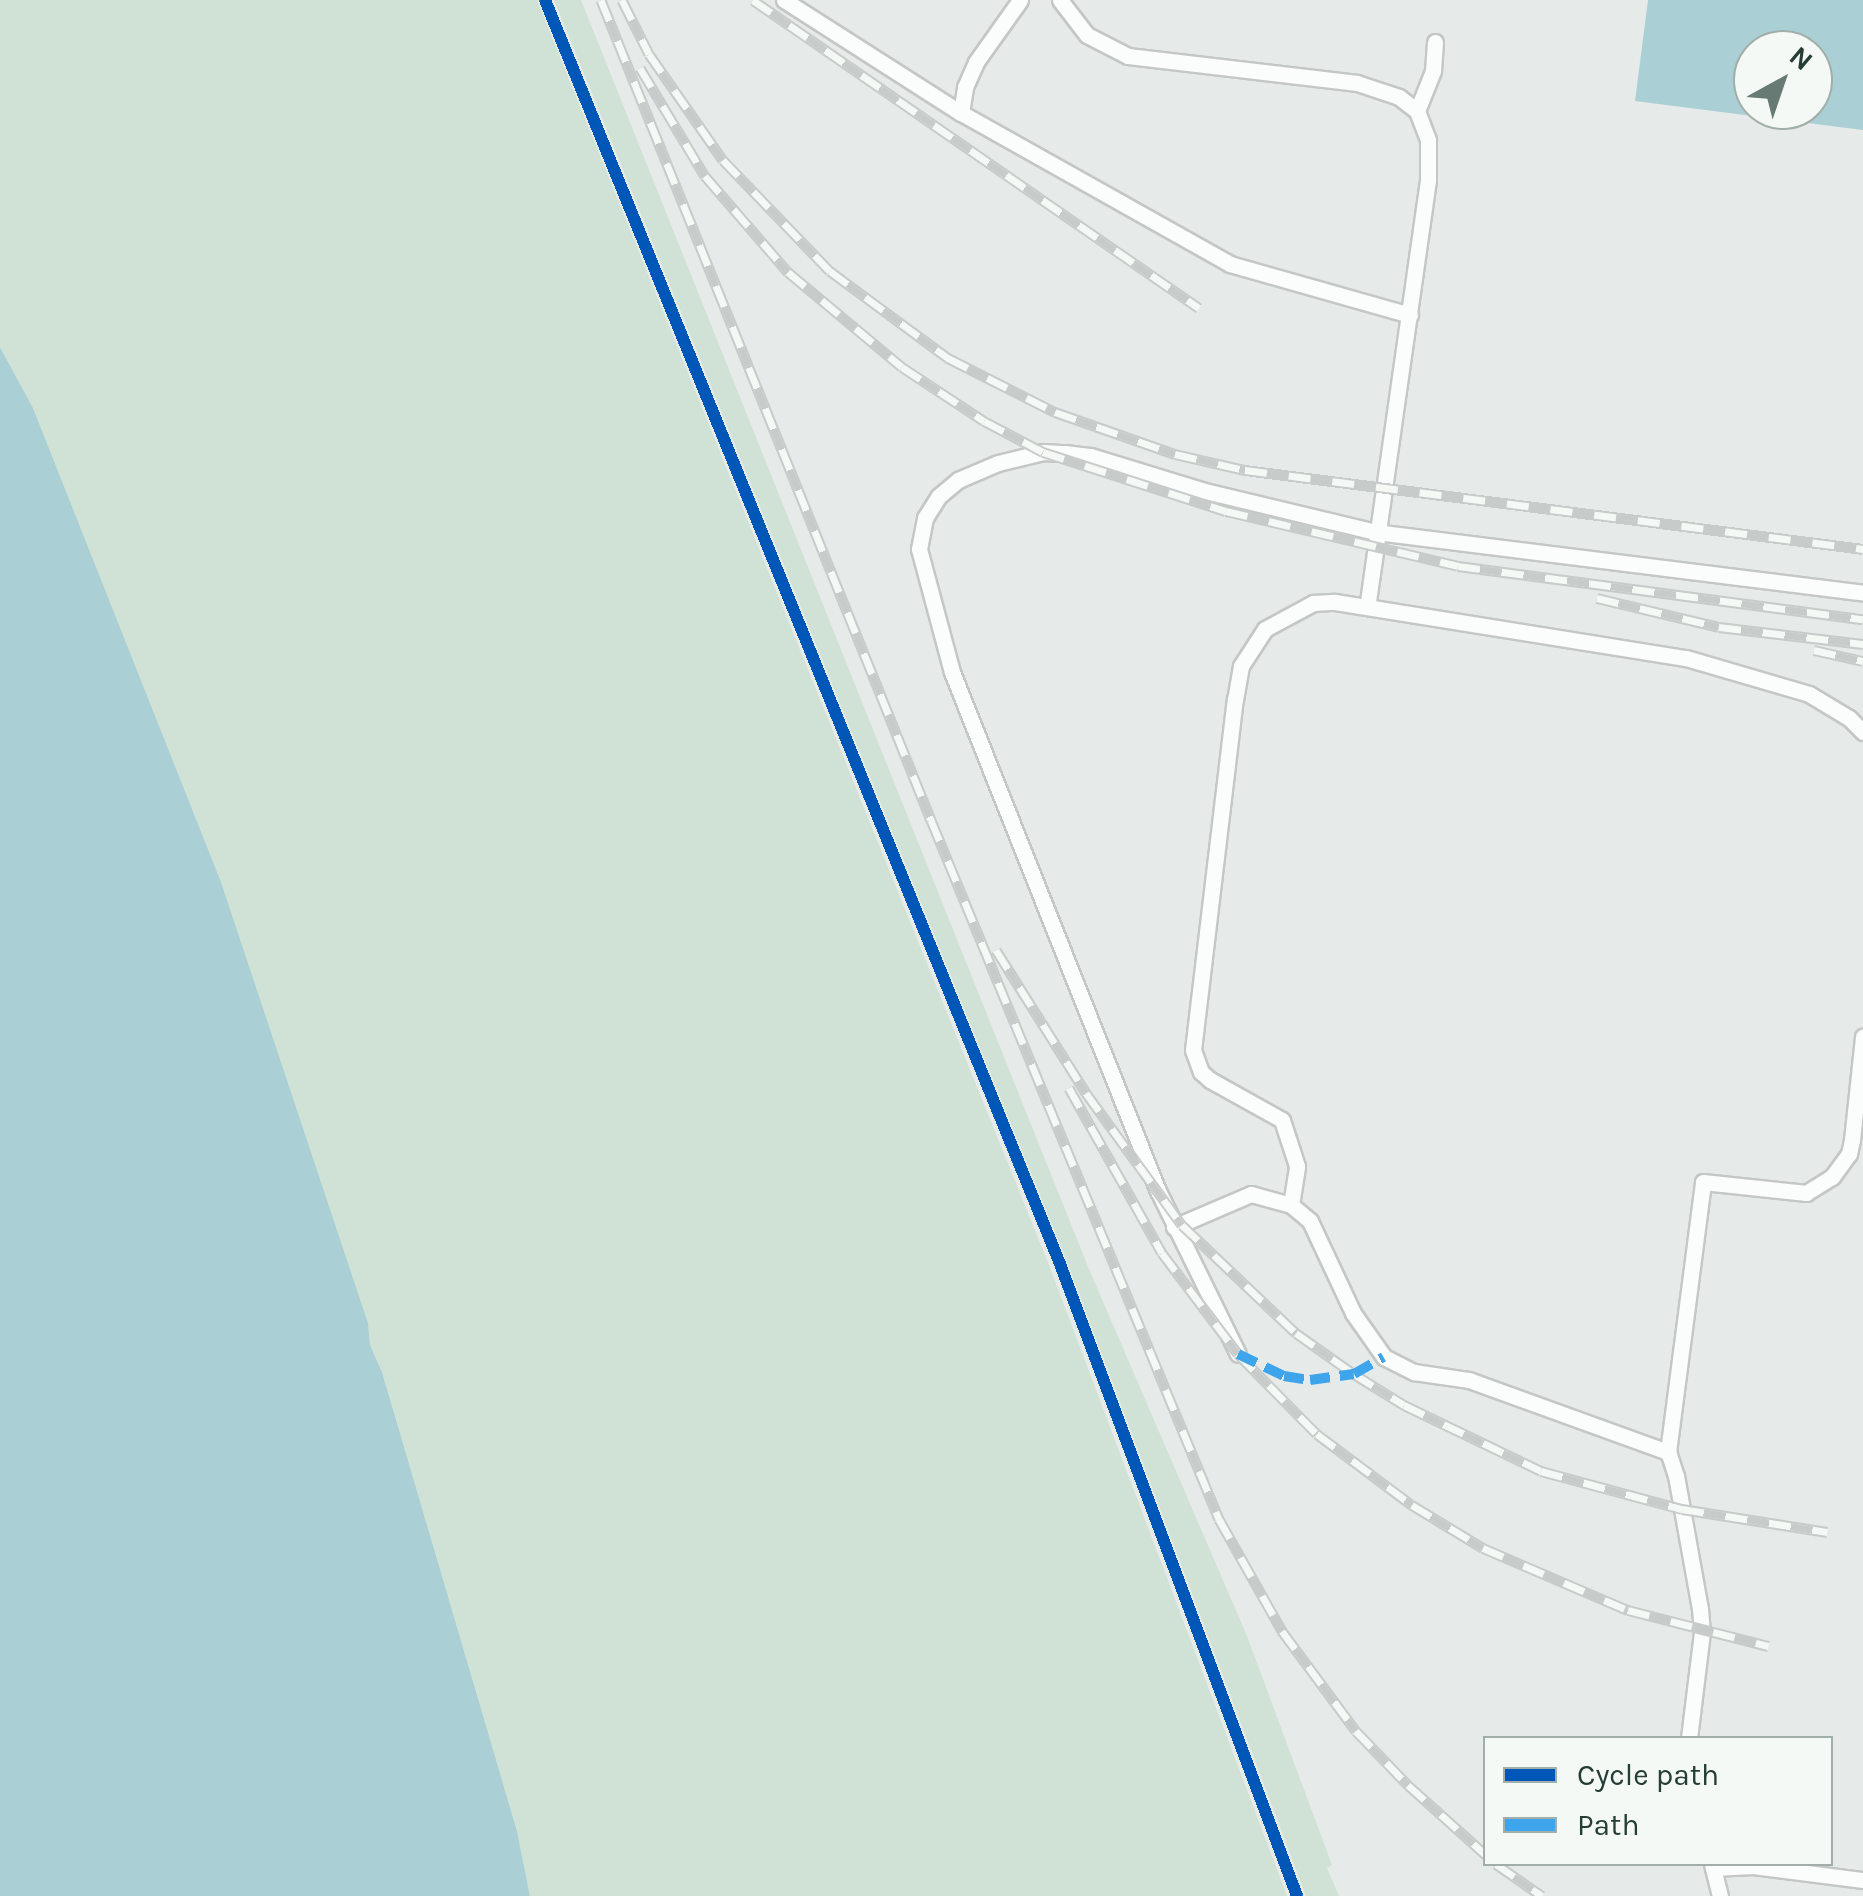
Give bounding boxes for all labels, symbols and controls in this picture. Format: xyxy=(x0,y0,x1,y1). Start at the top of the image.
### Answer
north arrow xyxy=(1733,30,1833,130)
text: N xyxy=(1783,39,1820,77)
legend xyxy=(1483,1736,1833,1866)
text: Cycle path xyxy=(1577,1757,1719,1793)
text: Path xyxy=(1577,1807,1640,1843)

